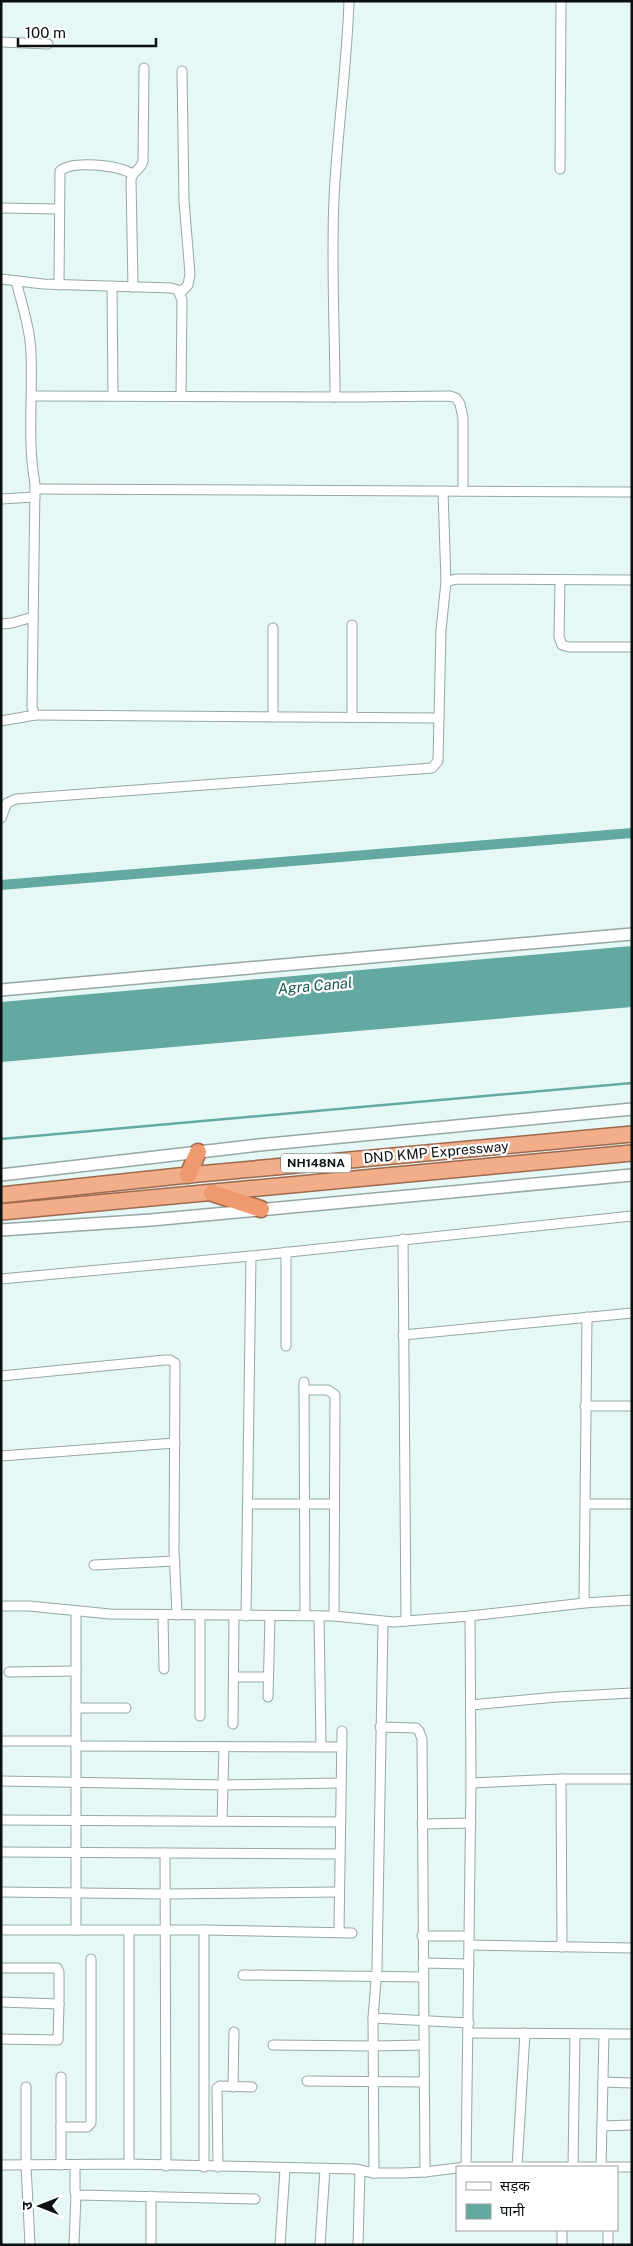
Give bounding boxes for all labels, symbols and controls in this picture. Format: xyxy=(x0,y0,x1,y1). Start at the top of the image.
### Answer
scale bar xyxy=(18,15,155,47)
text: 100 m xyxy=(25,24,66,41)
water label: Agra Canal xyxy=(277,974,353,997)
street label: DND KMP Expressway xyxy=(363,1138,510,1166)
road number: NH148NA xyxy=(281,1154,351,1172)
legend xyxy=(456,2166,618,2231)
text: सड़क xyxy=(500,2177,530,2194)
north arrow xyxy=(15,2181,65,2231)
text: उ xyxy=(19,2201,35,2210)
text: पानी xyxy=(500,2202,526,2219)

